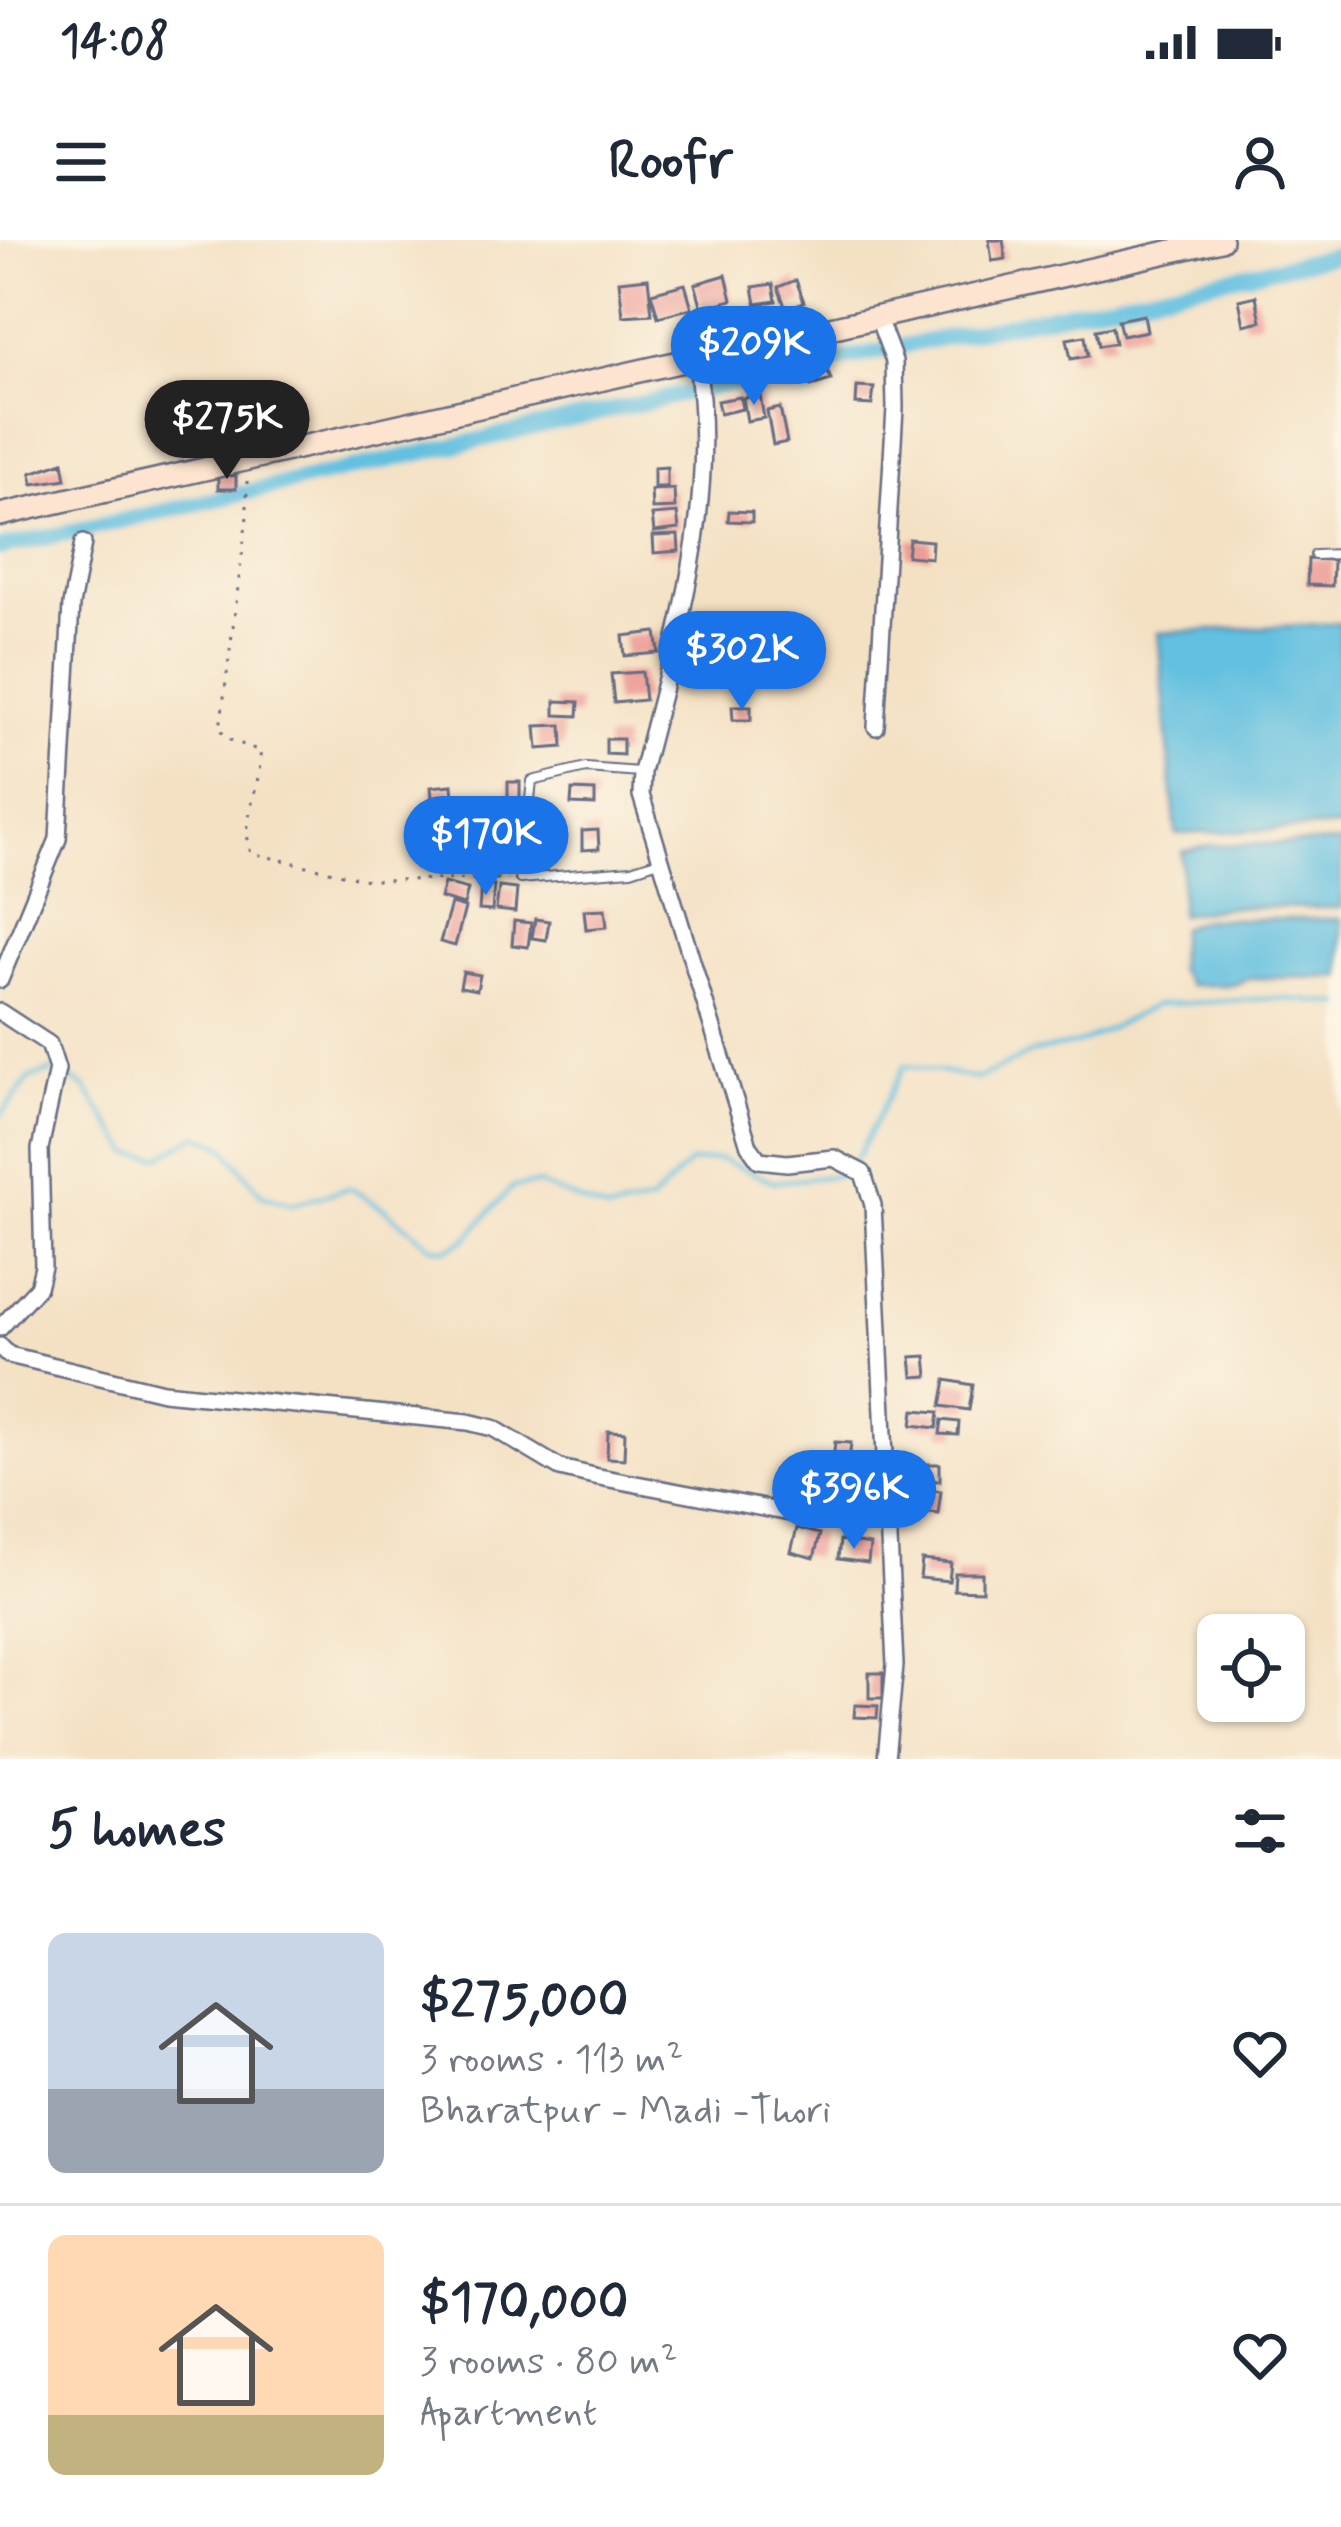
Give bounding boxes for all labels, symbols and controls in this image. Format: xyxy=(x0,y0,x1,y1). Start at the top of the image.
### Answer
text: 14:08 xyxy=(60,13,169,72)
text: Roofr xyxy=(608,127,733,198)
icon: menu xyxy=(48,129,114,195)
icon: person xyxy=(1227,129,1293,195)
pin: $209K xyxy=(670,306,838,408)
text: $209K xyxy=(698,319,810,370)
pin: $275K xyxy=(143,380,311,482)
text: $275K xyxy=(172,393,282,444)
pin: $302K xyxy=(658,611,826,713)
text: $302K xyxy=(685,624,799,675)
pin: $170K xyxy=(402,796,570,898)
text: $170K xyxy=(431,809,541,860)
pin: $396K xyxy=(770,1450,938,1552)
text: $396K xyxy=(799,1463,909,1514)
map controls xyxy=(1197,1614,1305,1722)
button: locate xyxy=(1197,1614,1305,1722)
text: 5 homes xyxy=(48,1798,226,1864)
icon: filters xyxy=(1227,1798,1293,1864)
text: $275,000 xyxy=(420,1969,628,2035)
icon: home xyxy=(144,1981,288,2125)
icon: heart xyxy=(1227,2020,1293,2086)
text: 3 rooms · 113 m² xyxy=(420,2035,683,2086)
text: Bharatpur - Madi -Thori xyxy=(420,2086,831,2137)
text: $170,000 xyxy=(420,2271,629,2337)
icon: home xyxy=(144,2283,288,2427)
icon: heart xyxy=(1227,2322,1293,2388)
text: 3 rooms · 80 m² xyxy=(420,2337,678,2388)
text: Apartment xyxy=(420,2388,597,2439)

